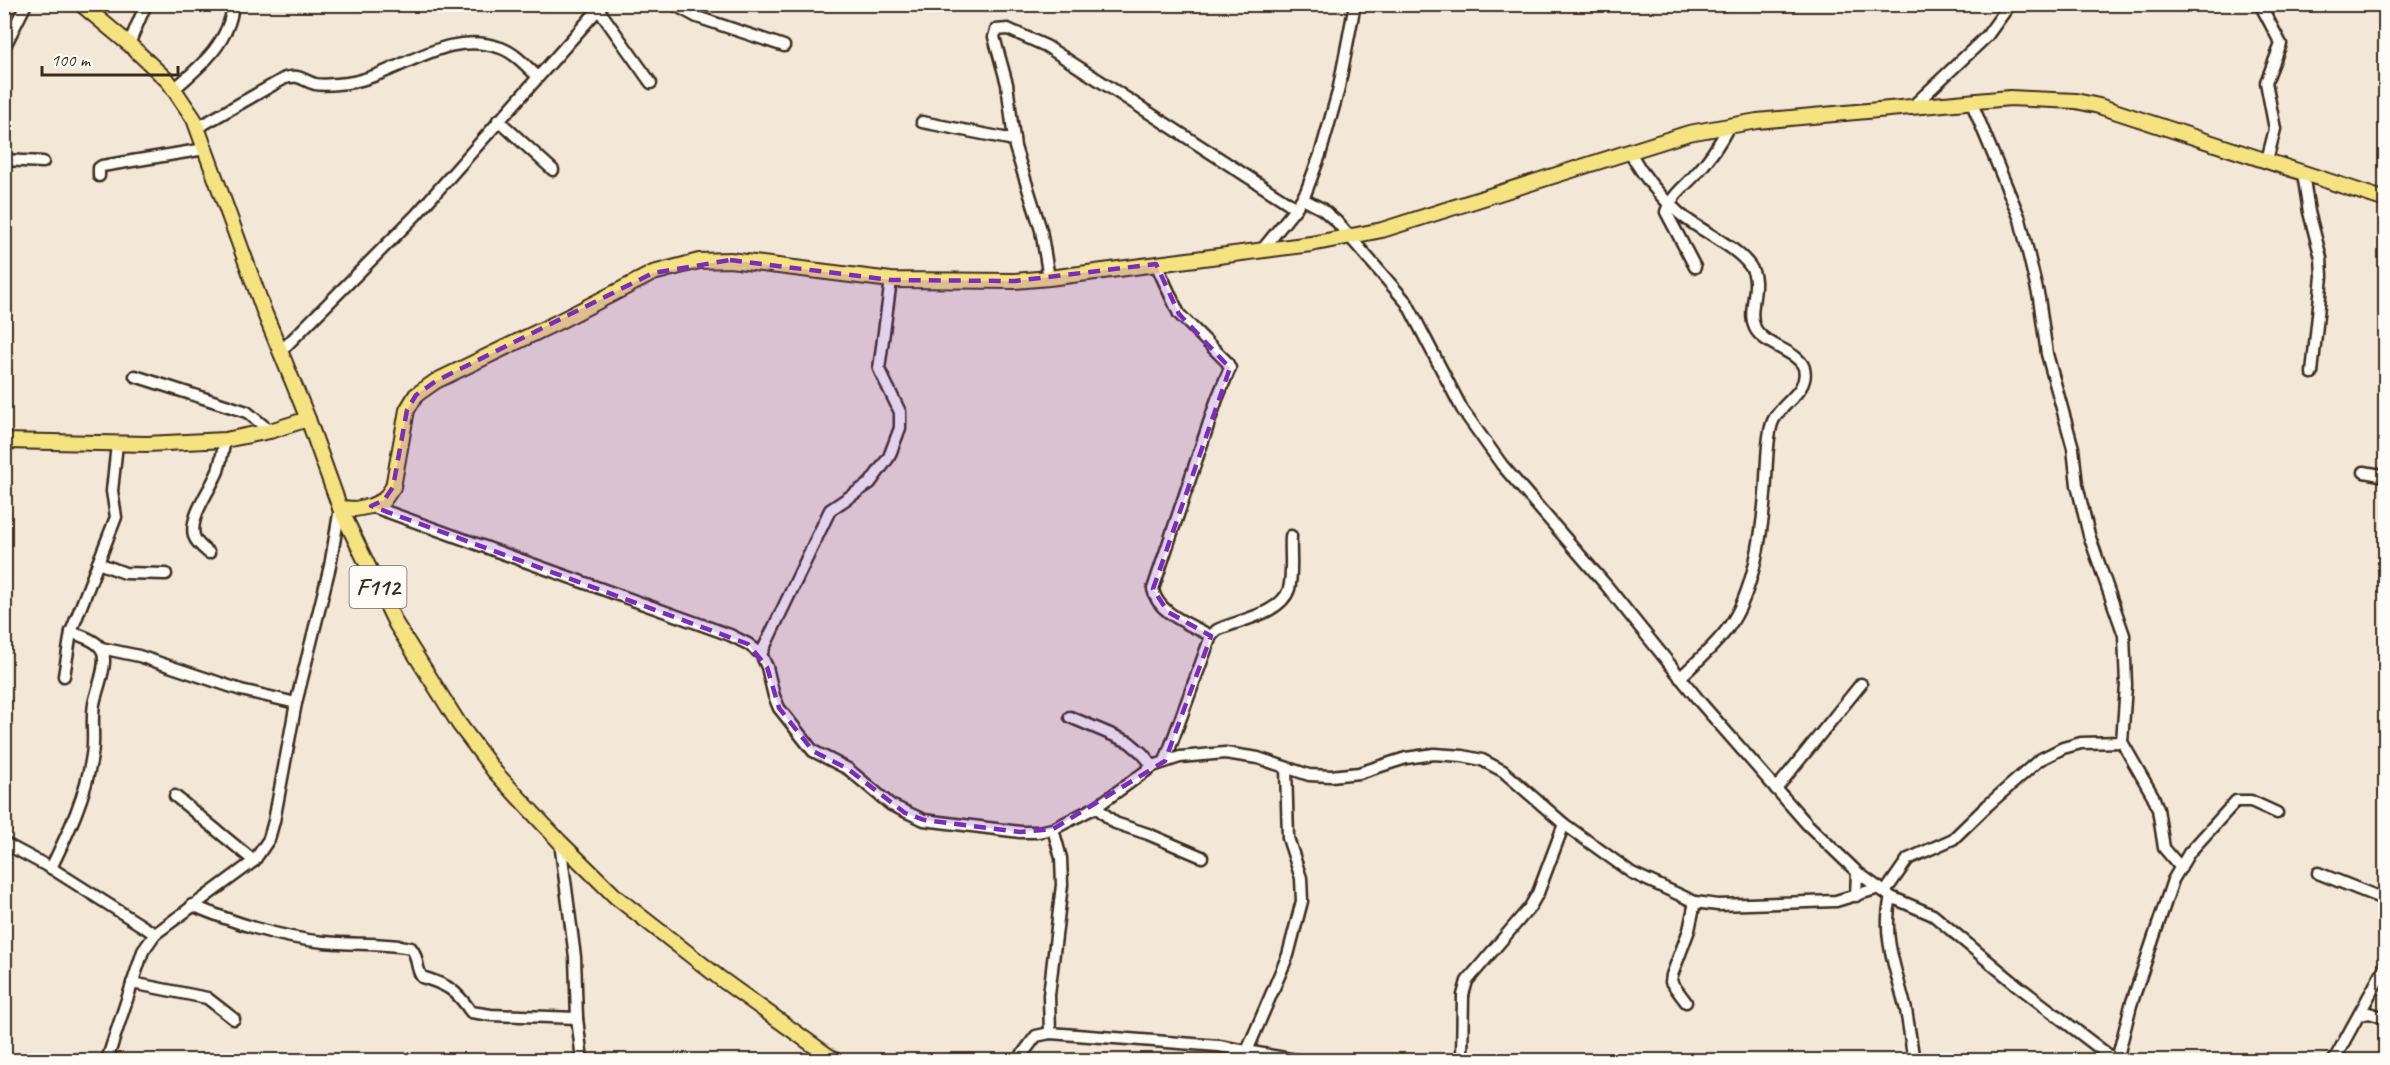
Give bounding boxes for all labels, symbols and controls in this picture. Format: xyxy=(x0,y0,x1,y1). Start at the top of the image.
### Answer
scale bar xyxy=(42,39,178,77)
text: 100 m xyxy=(51,49,92,71)
road number: F112 xyxy=(350,566,406,608)

